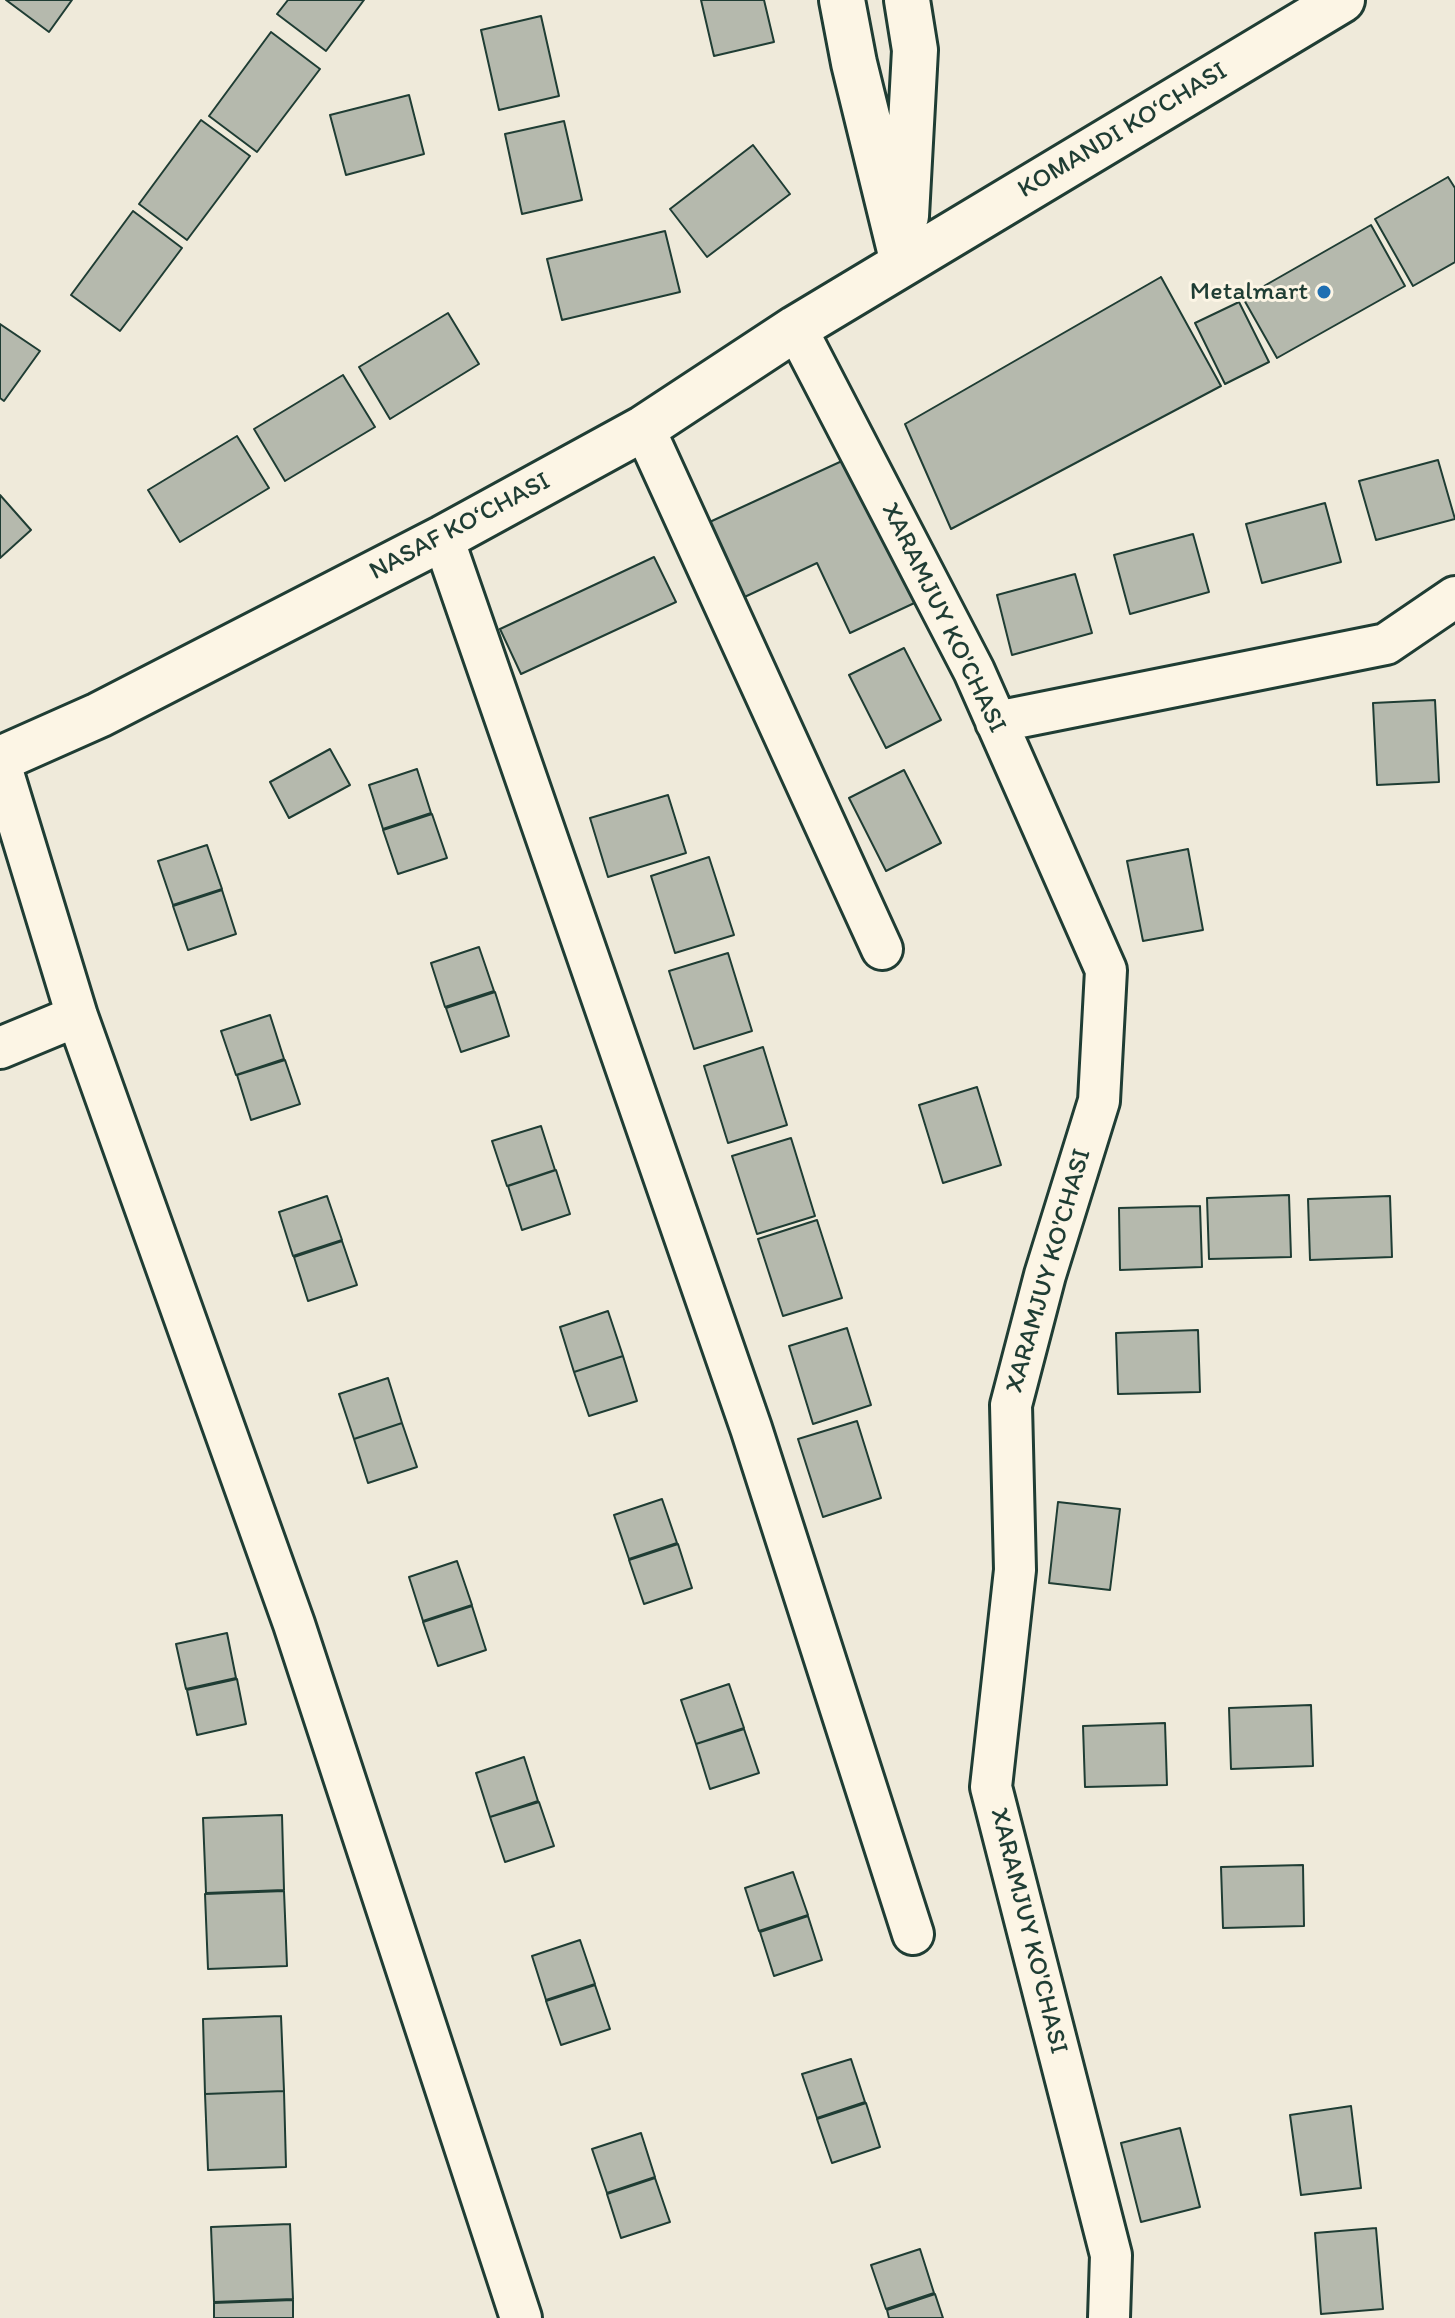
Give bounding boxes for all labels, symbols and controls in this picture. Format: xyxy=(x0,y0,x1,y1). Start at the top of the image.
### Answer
street label: KOMANDI KO‘CHASI xyxy=(1013,56,1233,206)
place label: Metalmart xyxy=(1190,276,1308,308)
marker: Metalmart xyxy=(1315,283,1333,301)
street label: NASAF KO‘CHASI xyxy=(364,466,556,588)
street label: XARAMJUY KO'CHASI xyxy=(874,498,1012,738)
street label: XARAMJUY KO'CHASI xyxy=(999,1145,1099,1397)
street label: XARAMJUY KO'CHASI xyxy=(982,1805,1074,2057)

